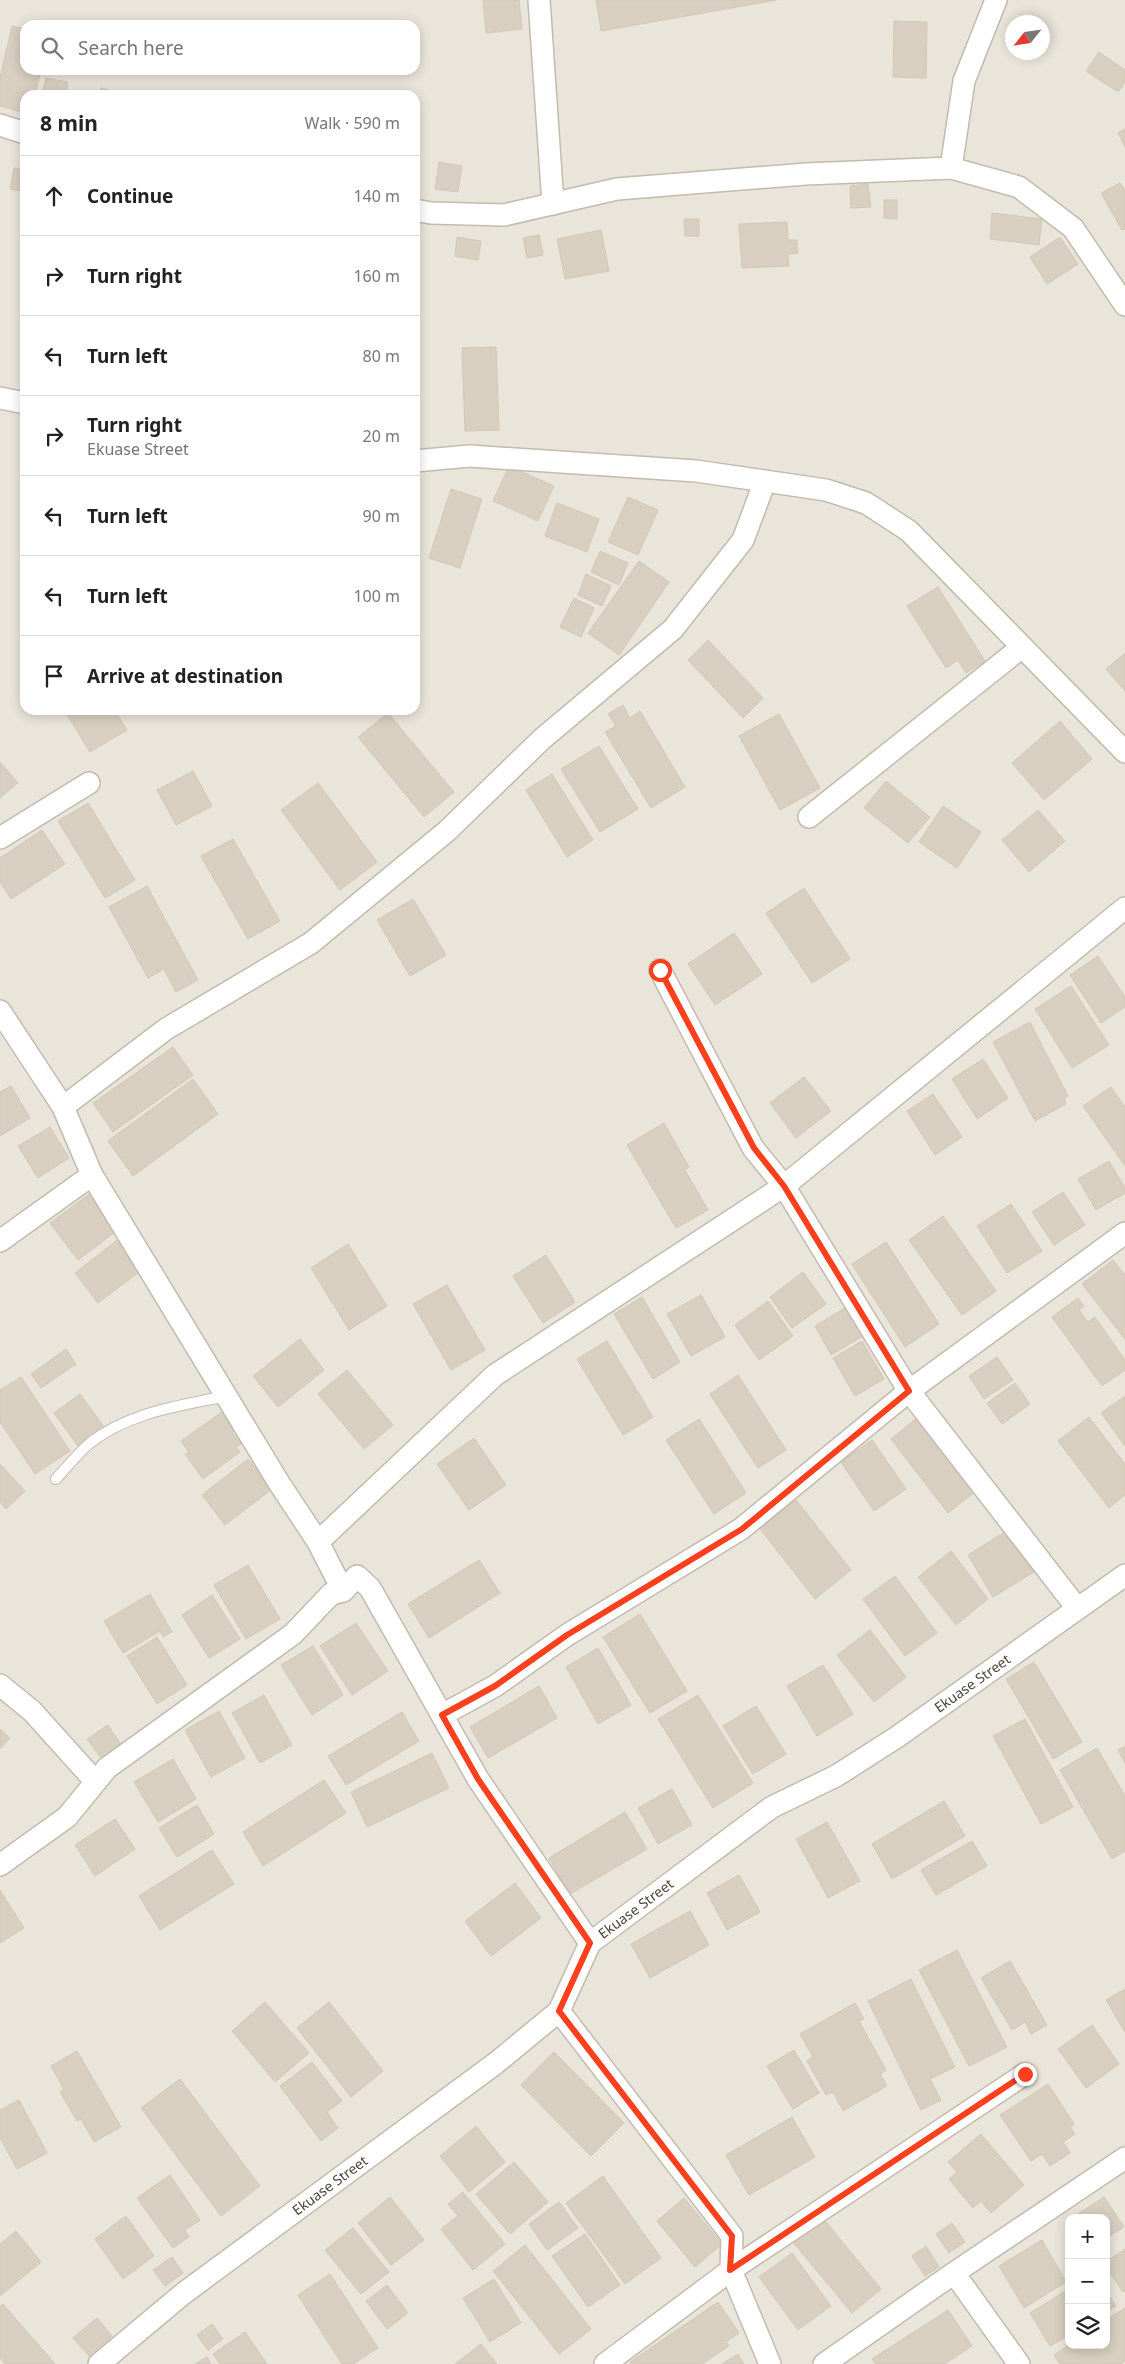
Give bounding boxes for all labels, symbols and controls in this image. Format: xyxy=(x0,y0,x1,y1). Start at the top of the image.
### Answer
north arrow xyxy=(1005,15,1050,60)
search box xyxy=(20,20,420,75)
icon: search xyxy=(38,34,66,62)
text: Search here xyxy=(78,35,184,61)
text: 8 min xyxy=(40,109,98,137)
text: Walk · 590 m xyxy=(305,112,400,134)
icon: ahead xyxy=(40,182,68,210)
text: Continue xyxy=(87,183,173,209)
text: 140 m xyxy=(353,185,400,207)
icon: right xyxy=(40,262,68,290)
text: Turn right xyxy=(87,263,182,289)
text: 160 m xyxy=(353,265,400,287)
icon: left xyxy=(40,342,68,370)
text: Turn left xyxy=(87,343,168,369)
text: 80 m xyxy=(363,345,400,367)
text: Turn right xyxy=(87,412,182,438)
icon: right xyxy=(40,422,68,450)
text: 20 m xyxy=(363,425,400,447)
text: Ekuase Street xyxy=(87,438,189,460)
icon: left xyxy=(40,502,68,530)
text: Turn left xyxy=(87,503,168,529)
text: 90 m xyxy=(363,505,400,527)
icon: left xyxy=(40,582,68,610)
text: Turn left xyxy=(87,583,168,609)
text: 100 m xyxy=(353,585,400,607)
icon: arrive xyxy=(40,662,68,690)
text: Arrive at destination xyxy=(87,663,283,689)
route start xyxy=(649,959,672,982)
street label: Ekuase Street xyxy=(930,1649,1014,1717)
street label: Ekuase Street xyxy=(594,1874,677,1943)
route end xyxy=(1014,2063,1037,2086)
street label: Ekuase Street xyxy=(288,2151,371,2219)
map controls xyxy=(1065,2214,1110,2349)
button: + xyxy=(1065,2214,1110,2259)
button: − xyxy=(1065,2259,1110,2304)
button: layers xyxy=(1065,2304,1110,2349)

